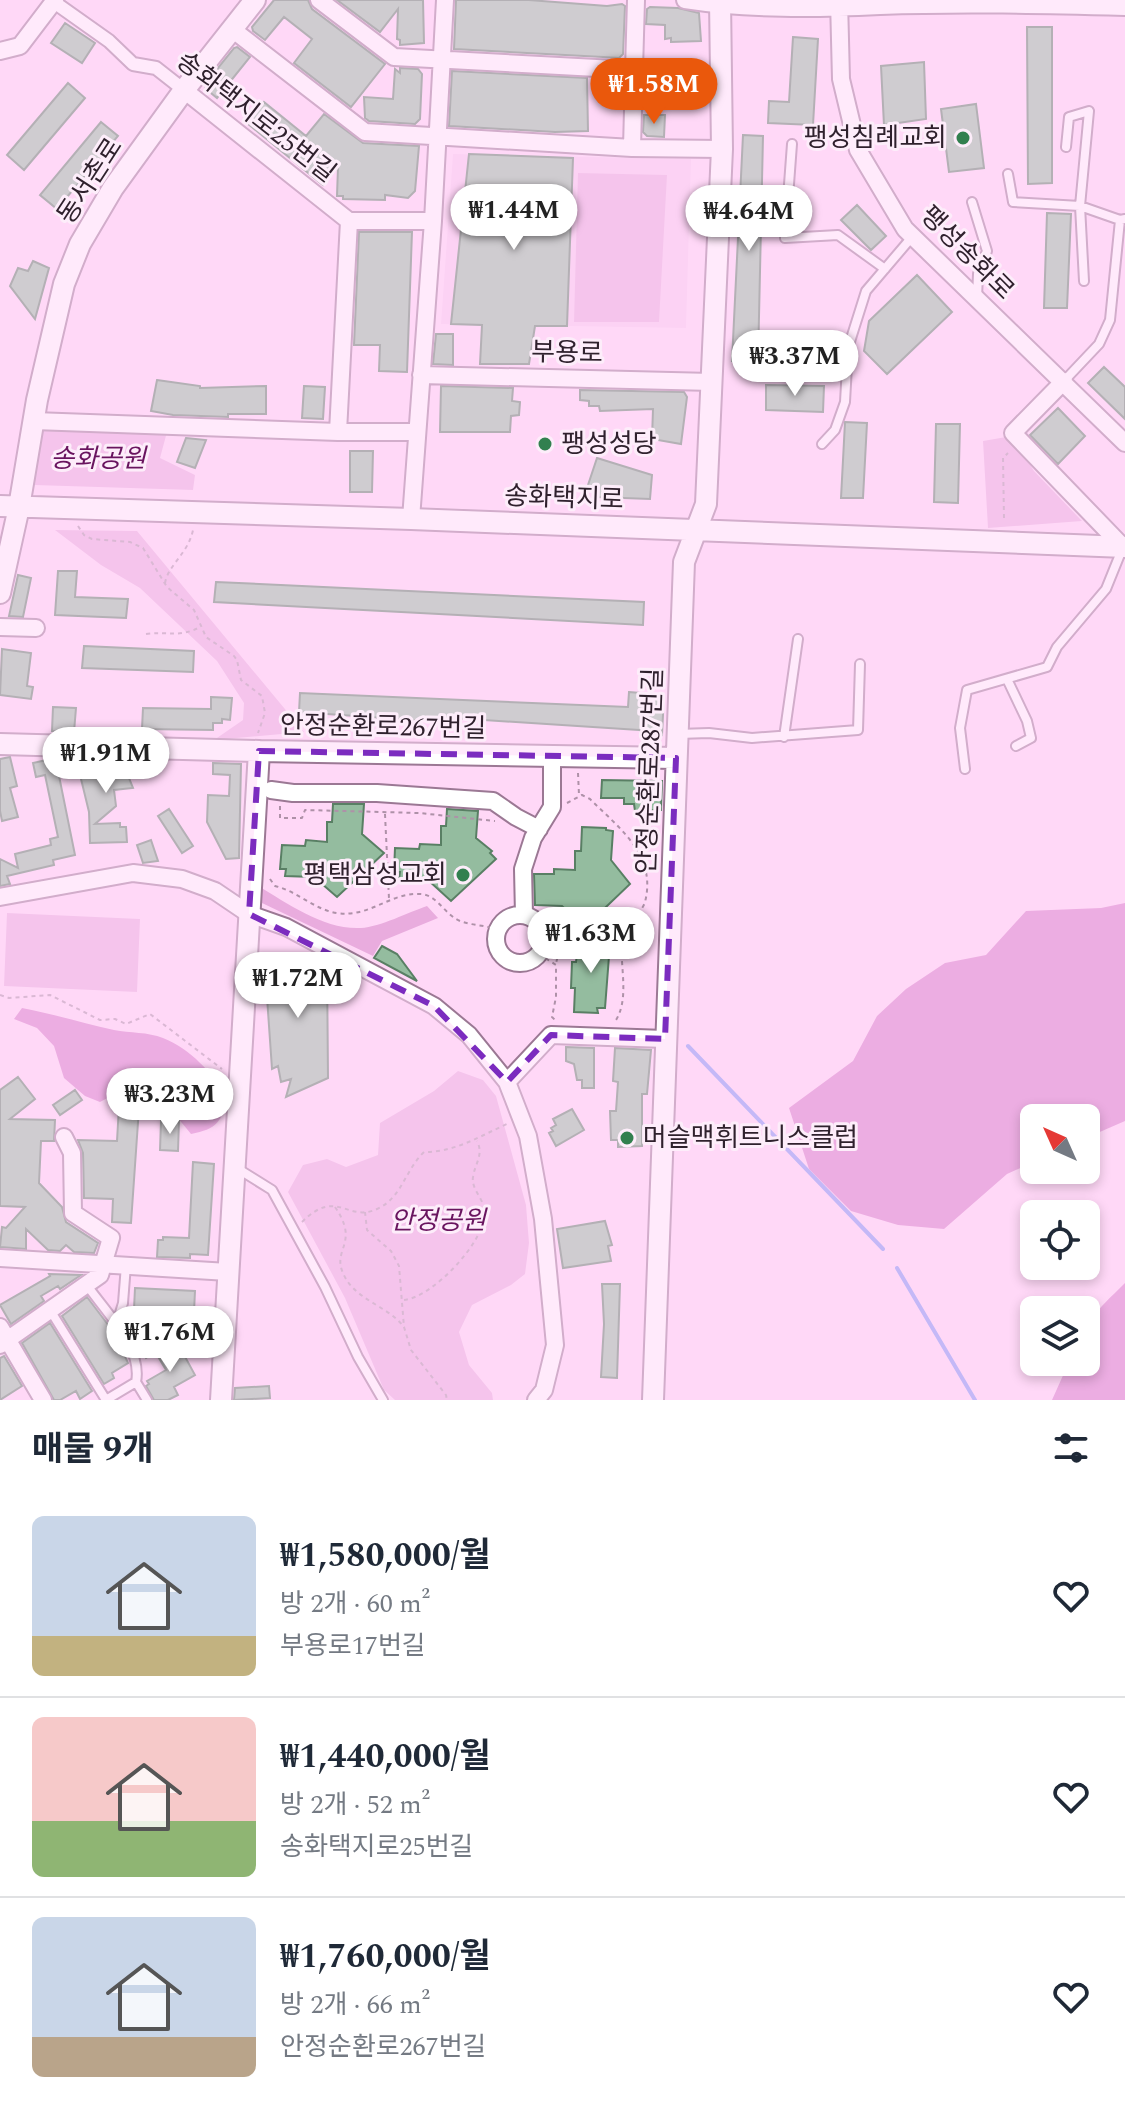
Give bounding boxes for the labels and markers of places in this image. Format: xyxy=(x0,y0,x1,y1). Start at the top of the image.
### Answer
pin: ₩1.58M xyxy=(589,58,719,126)
place label: 팽성침례교회 xyxy=(803,118,947,158)
marker: 팽성침례교회 xyxy=(954,129,972,147)
pin: ₩1.44M xyxy=(449,184,579,252)
pin: ₩4.64M xyxy=(684,185,814,253)
pin: ₩3.37M xyxy=(730,330,860,398)
place label: 팽성성당 xyxy=(561,424,657,464)
marker: 팽성성당 xyxy=(536,435,554,453)
pin: ₩1.91M xyxy=(41,727,171,795)
place label: 평택삼성교회 xyxy=(303,855,447,895)
marker: 평택삼성교회 xyxy=(454,866,472,884)
pin: ₩1.63M xyxy=(526,907,656,975)
pin: ₩1.72M xyxy=(233,952,363,1020)
pin: ₩3.23M xyxy=(105,1068,235,1136)
place label: 머슬맥휘트니스클럽 xyxy=(643,1118,858,1158)
marker: 머슬맥휘트니스클럽 xyxy=(618,1129,636,1147)
pin: ₩1.76M xyxy=(105,1306,235,1374)

